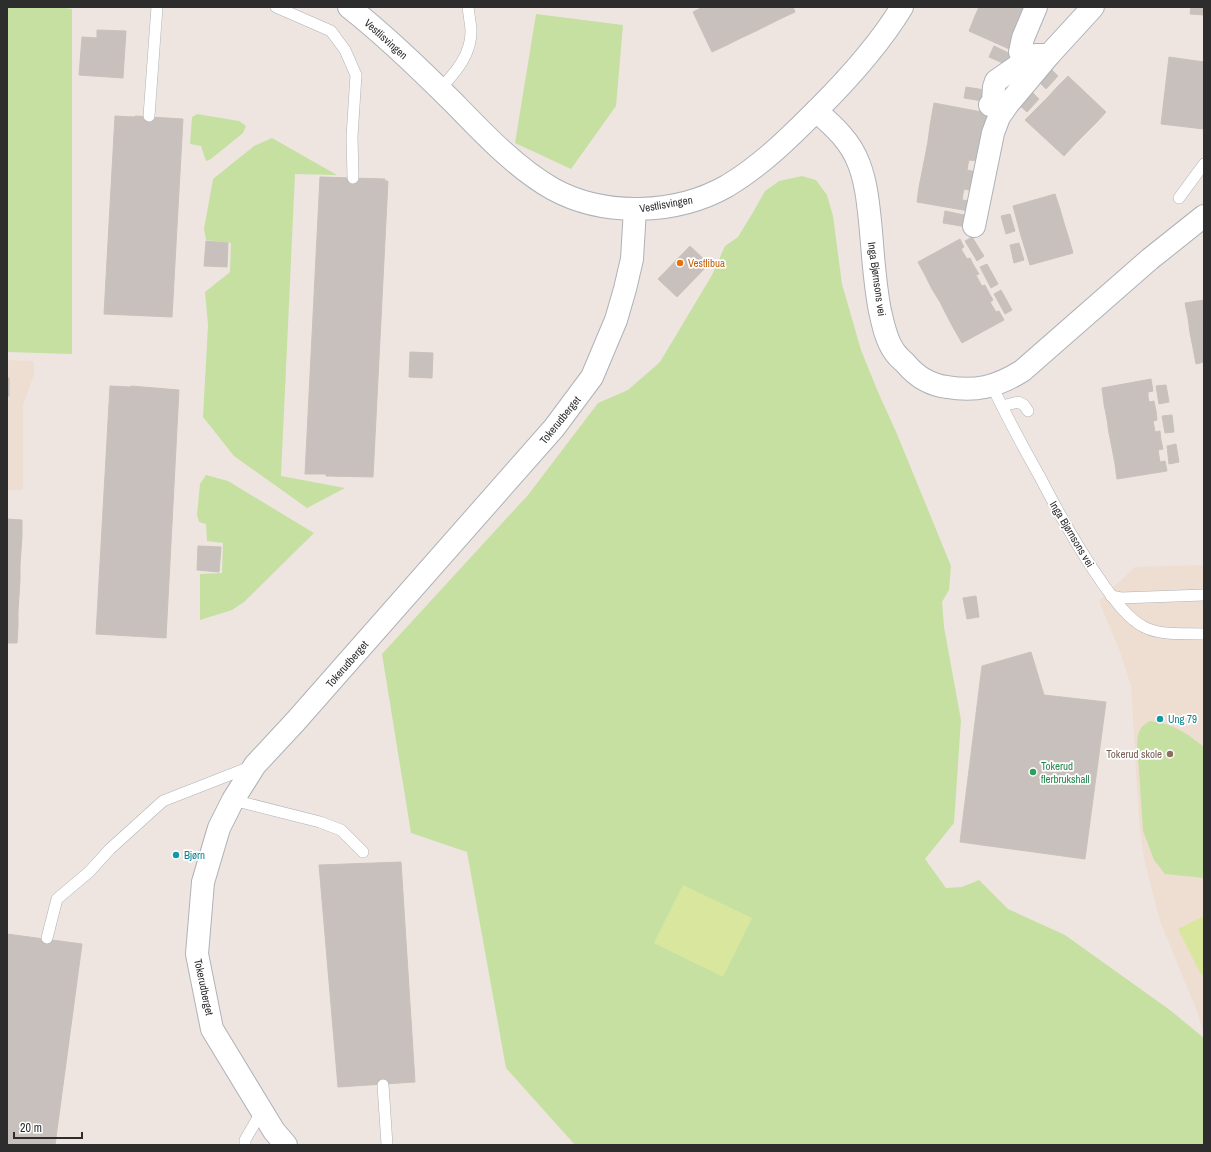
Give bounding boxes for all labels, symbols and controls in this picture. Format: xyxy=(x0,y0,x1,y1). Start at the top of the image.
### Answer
street label: Vestlisvingen xyxy=(361,16,411,62)
street label: Vestlisvingen xyxy=(638,192,694,216)
street label: Inga Bjørnsons vei xyxy=(865,241,889,317)
place label: Vestlibua xyxy=(688,256,725,270)
marker: Vestlibua xyxy=(675,258,685,268)
street label: Tokerudberget xyxy=(536,393,584,447)
street label: Inga Bjørnsons vei xyxy=(1047,498,1097,570)
street label: Tokerudberget xyxy=(323,637,372,690)
place label: Ung 79 xyxy=(1168,712,1197,726)
marker: Ung 79 xyxy=(1155,714,1165,724)
place label: Tokerud skole xyxy=(1106,747,1162,761)
marker: Tokerud skole xyxy=(1165,749,1175,759)
place label: Tokerud flerbrukshall xyxy=(1041,759,1090,786)
marker: Tokerud flerbrukshall xyxy=(1028,767,1038,777)
place label: Bjørn xyxy=(184,848,205,862)
marker: Bjørn xyxy=(171,850,181,860)
street label: Tokerudberget xyxy=(191,957,217,1017)
scale bar xyxy=(14,1114,82,1140)
text: 20 m xyxy=(20,1120,42,1136)

